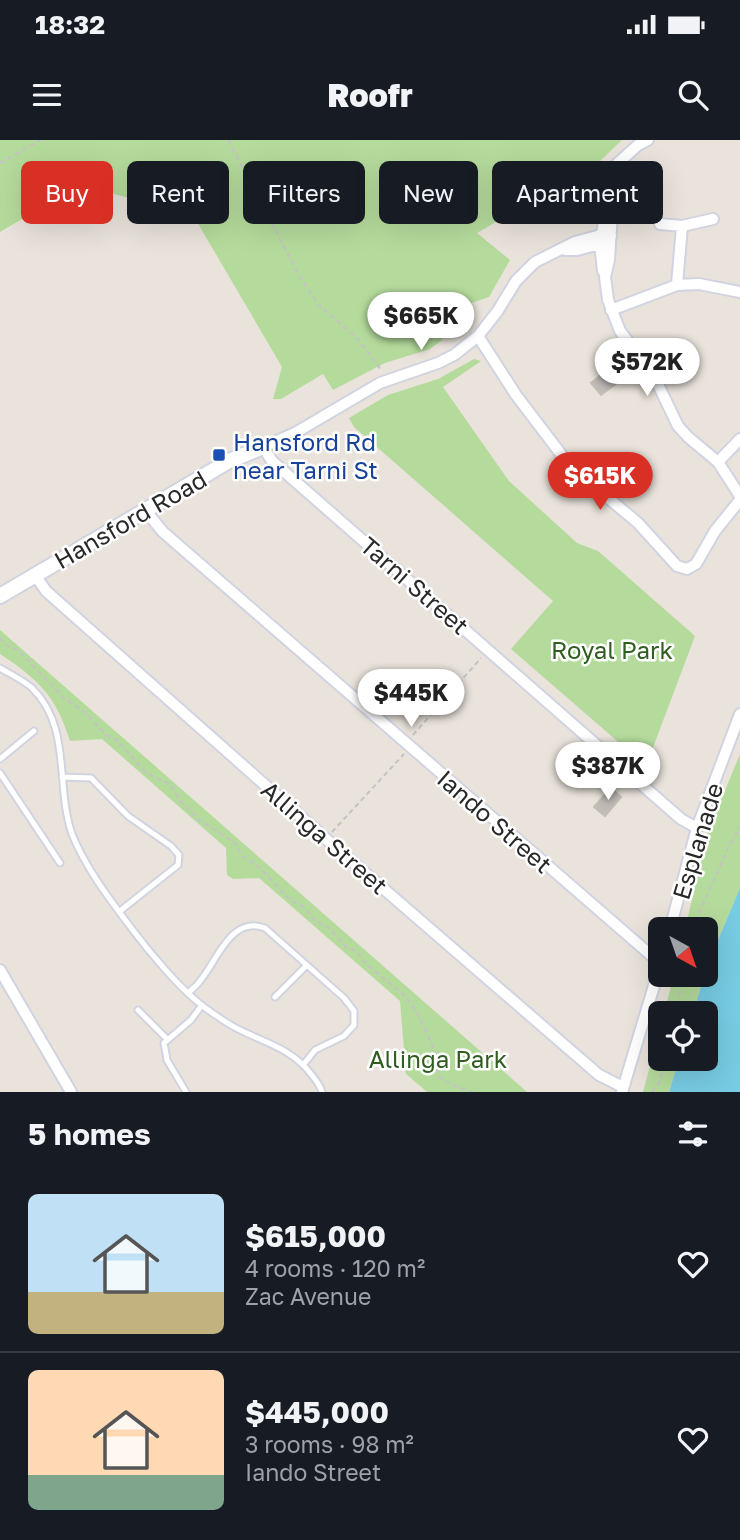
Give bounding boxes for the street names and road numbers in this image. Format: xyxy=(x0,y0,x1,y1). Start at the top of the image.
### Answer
street label: Hansford Road xyxy=(49,464,211,574)
street label: Tarni Street xyxy=(355,530,475,640)
street label: Iando Street xyxy=(432,763,558,879)
street label: Allinga Street xyxy=(256,774,394,900)
street label: Esplanade xyxy=(666,779,728,903)

